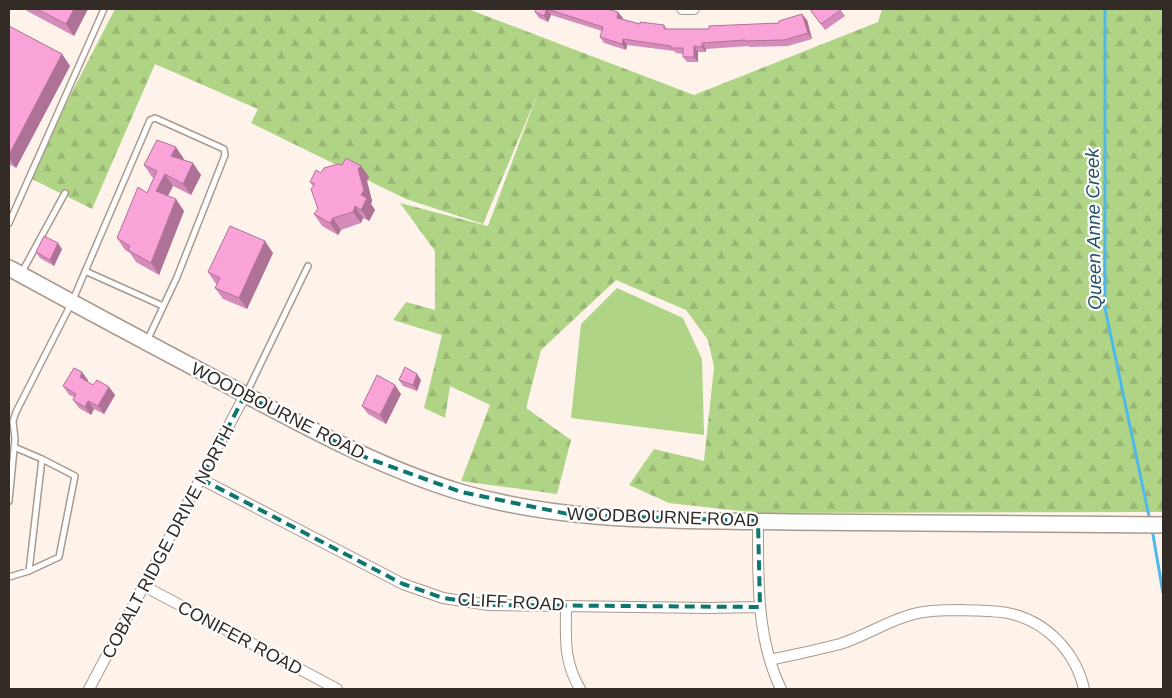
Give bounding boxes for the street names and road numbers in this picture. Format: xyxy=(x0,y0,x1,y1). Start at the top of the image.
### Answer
street label: WOODBOURNE ROAD xyxy=(188,359,368,463)
street label: COBALT RIDGE DRIVE NORTH xyxy=(98,422,238,662)
street label: WOODBOURNE ROAD xyxy=(567,504,759,530)
street label: CLIFF ROAD xyxy=(457,589,565,615)
street label: CONIFER ROAD xyxy=(174,597,306,679)

